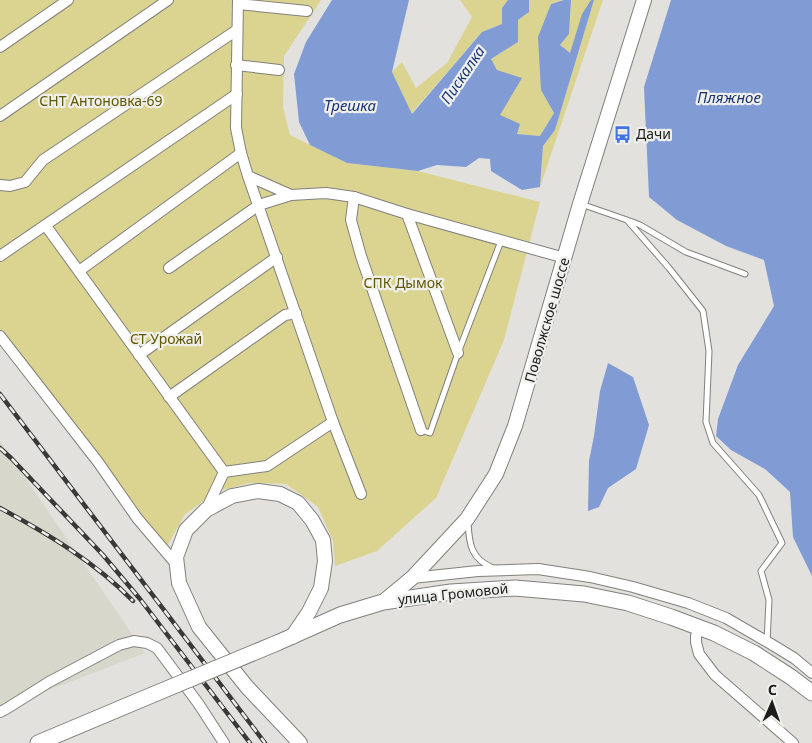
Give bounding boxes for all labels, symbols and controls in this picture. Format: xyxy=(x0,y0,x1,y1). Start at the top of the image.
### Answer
water label: Пискалка xyxy=(436,41,489,107)
water label: Пляжное xyxy=(697,87,761,107)
park label: СНТ Антоновка-69 xyxy=(39,91,163,110)
water label: Трешка xyxy=(324,95,377,115)
bus stop icon: Дачи xyxy=(612,124,632,144)
place label: Дачи xyxy=(636,124,671,143)
street label: Поволжское шоссе xyxy=(520,255,574,385)
park label: СПК Дымок xyxy=(364,273,443,292)
park label: СТ Урожай xyxy=(130,329,202,348)
street label: улица Громовой xyxy=(397,578,509,609)
north arrow xyxy=(747,678,797,728)
text: С xyxy=(768,680,777,699)

